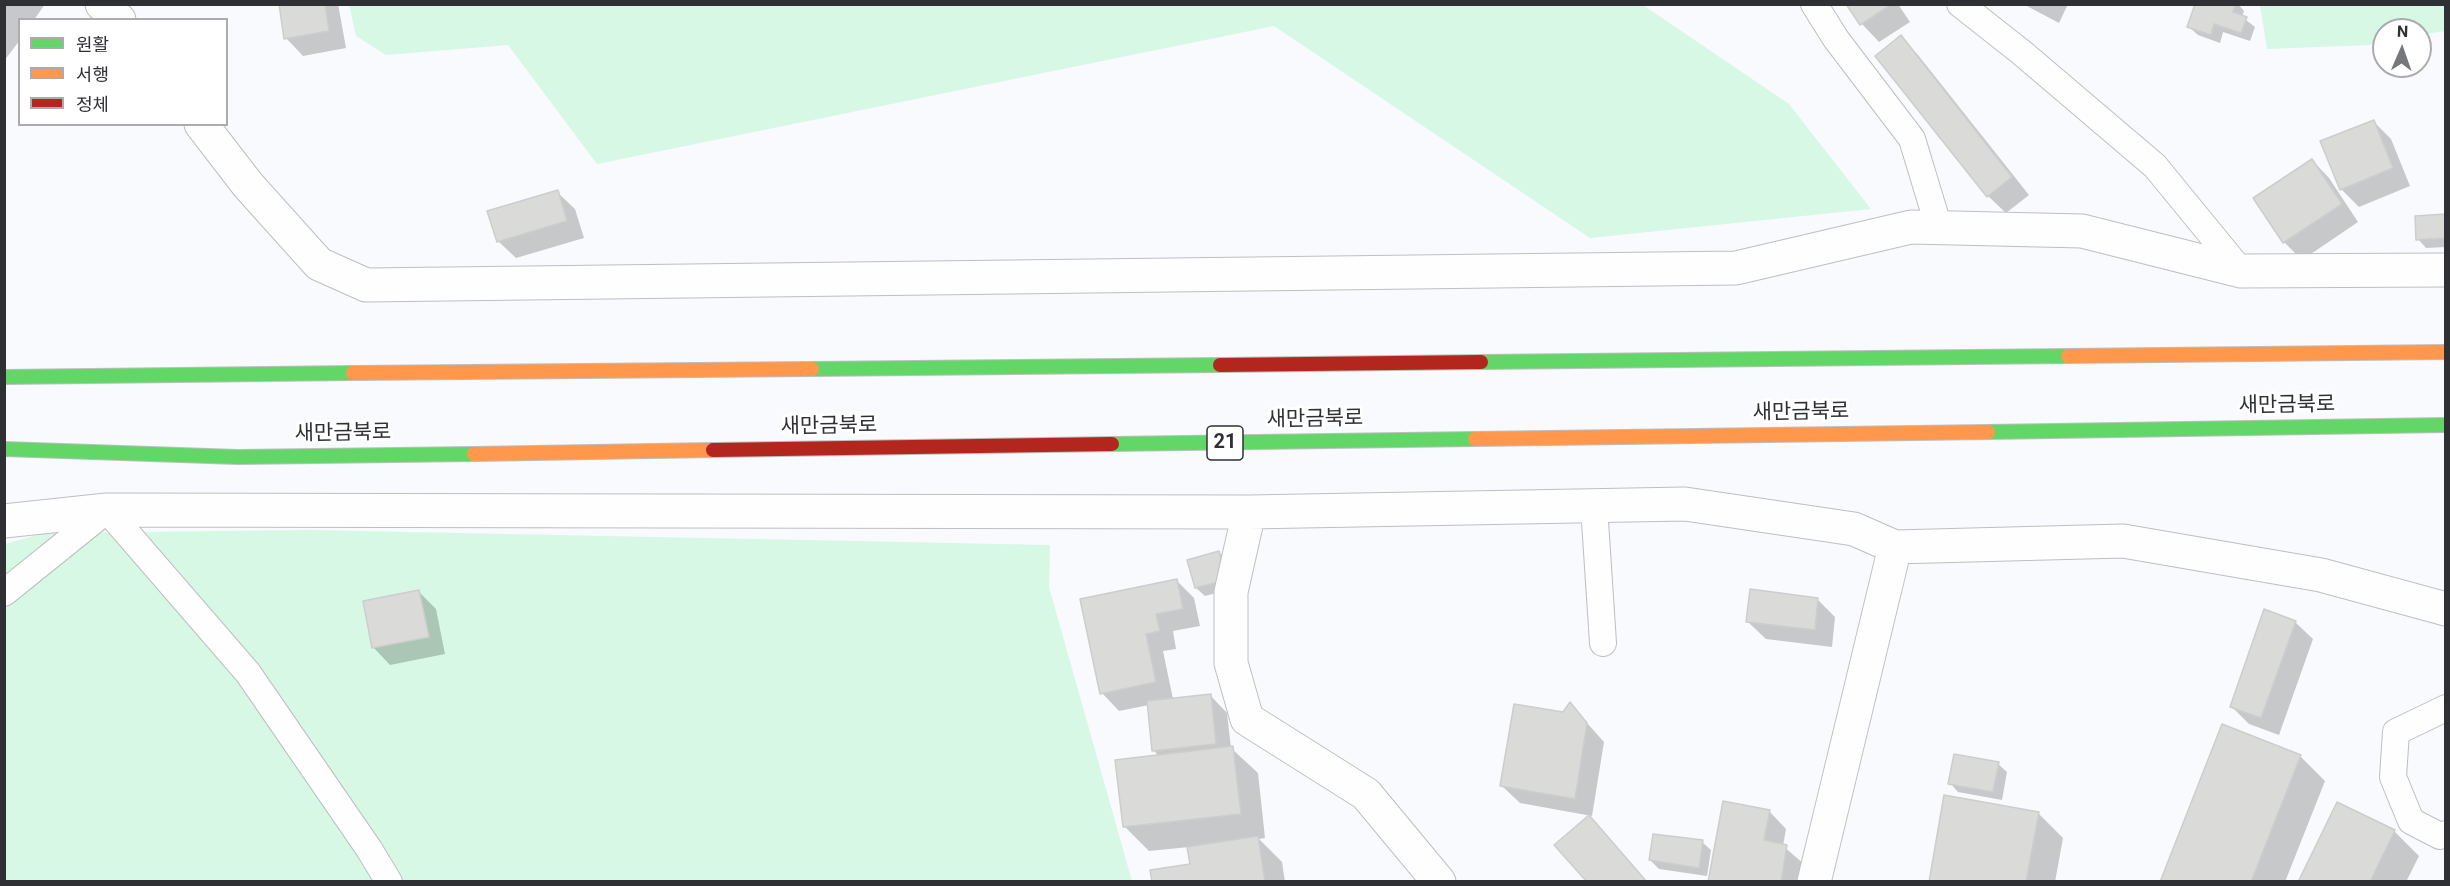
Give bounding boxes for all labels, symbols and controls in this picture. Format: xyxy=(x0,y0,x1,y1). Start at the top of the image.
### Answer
legend xyxy=(18,18,228,126)
north arrow xyxy=(2372,18,2432,78)
text: N xyxy=(2397,22,2409,41)
text: 원활 xyxy=(76,34,109,55)
text: 서행 xyxy=(76,64,109,85)
text: 정체 xyxy=(76,94,109,115)
street label: 새만금북로 xyxy=(2238,393,2336,419)
street label: 새만금북로 xyxy=(1752,400,1850,426)
street label: 새만금북로 xyxy=(1266,407,1364,433)
street label: 새만금북로 xyxy=(780,414,878,440)
street label: 새만금북로 xyxy=(294,421,392,447)
road number: 21 xyxy=(1207,426,1243,460)

